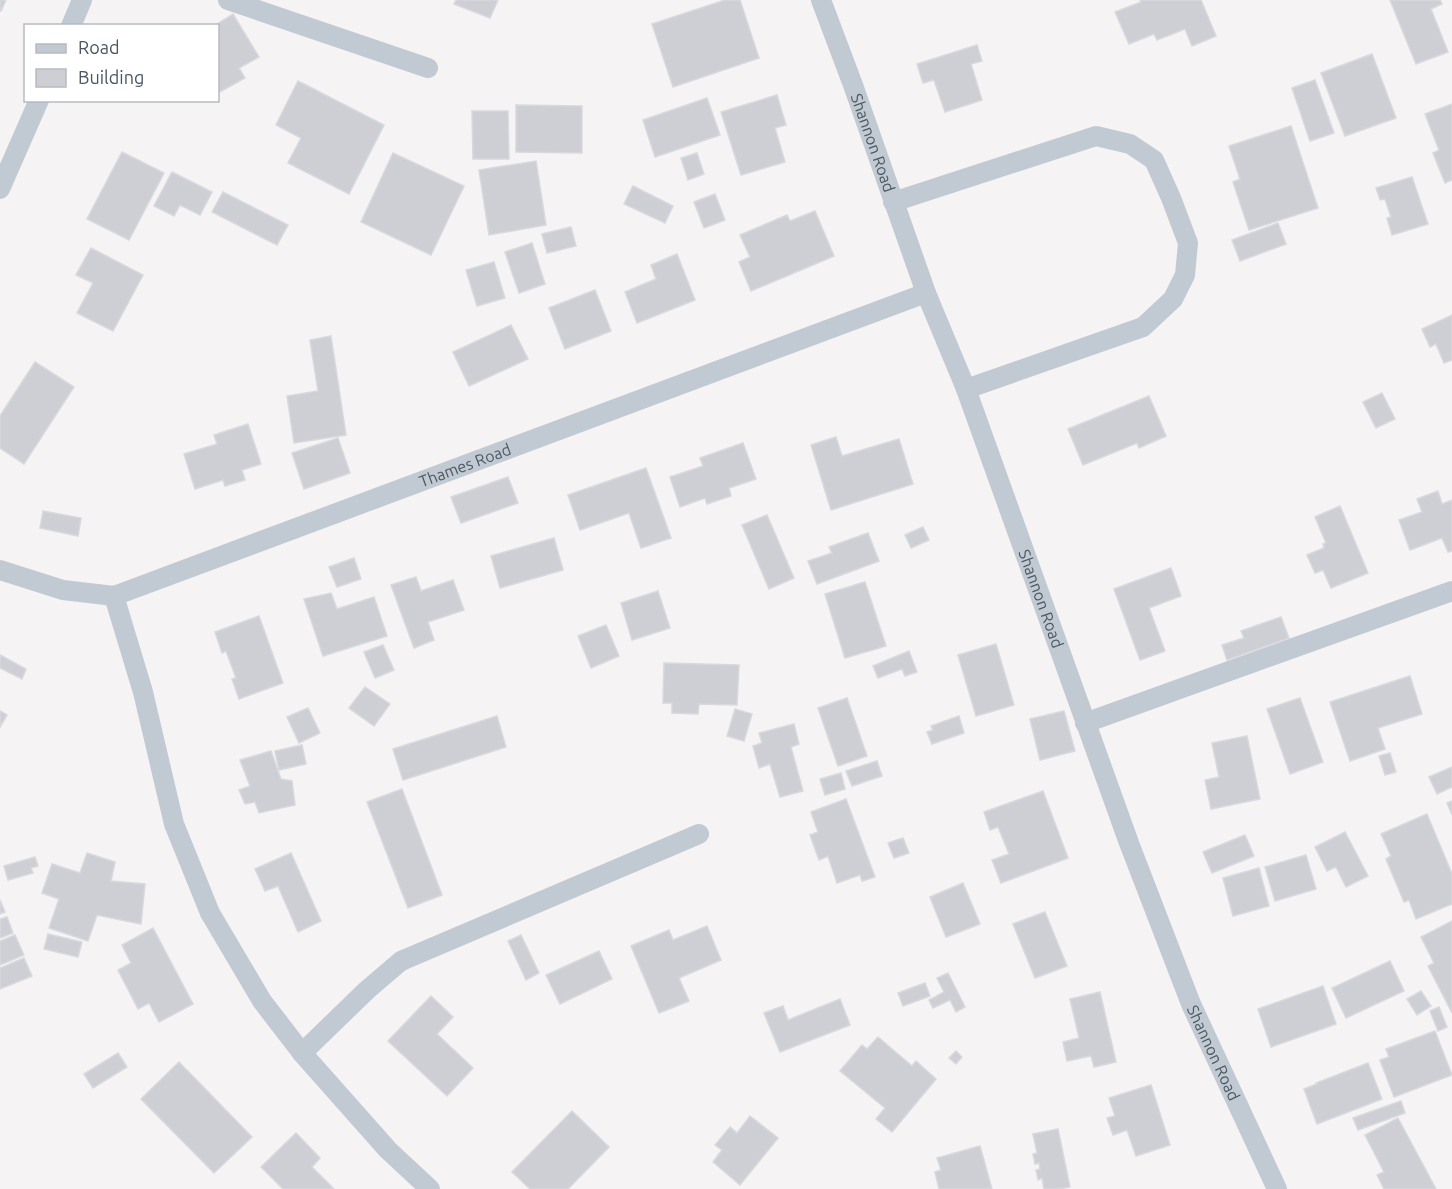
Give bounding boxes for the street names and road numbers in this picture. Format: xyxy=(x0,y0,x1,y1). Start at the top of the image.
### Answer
street label: Shannon Road xyxy=(848,91,899,194)
street label: Thames Road xyxy=(417,440,513,490)
street label: Shannon Road xyxy=(1015,547,1067,650)
street label: Shannon Road xyxy=(1184,1002,1244,1103)

